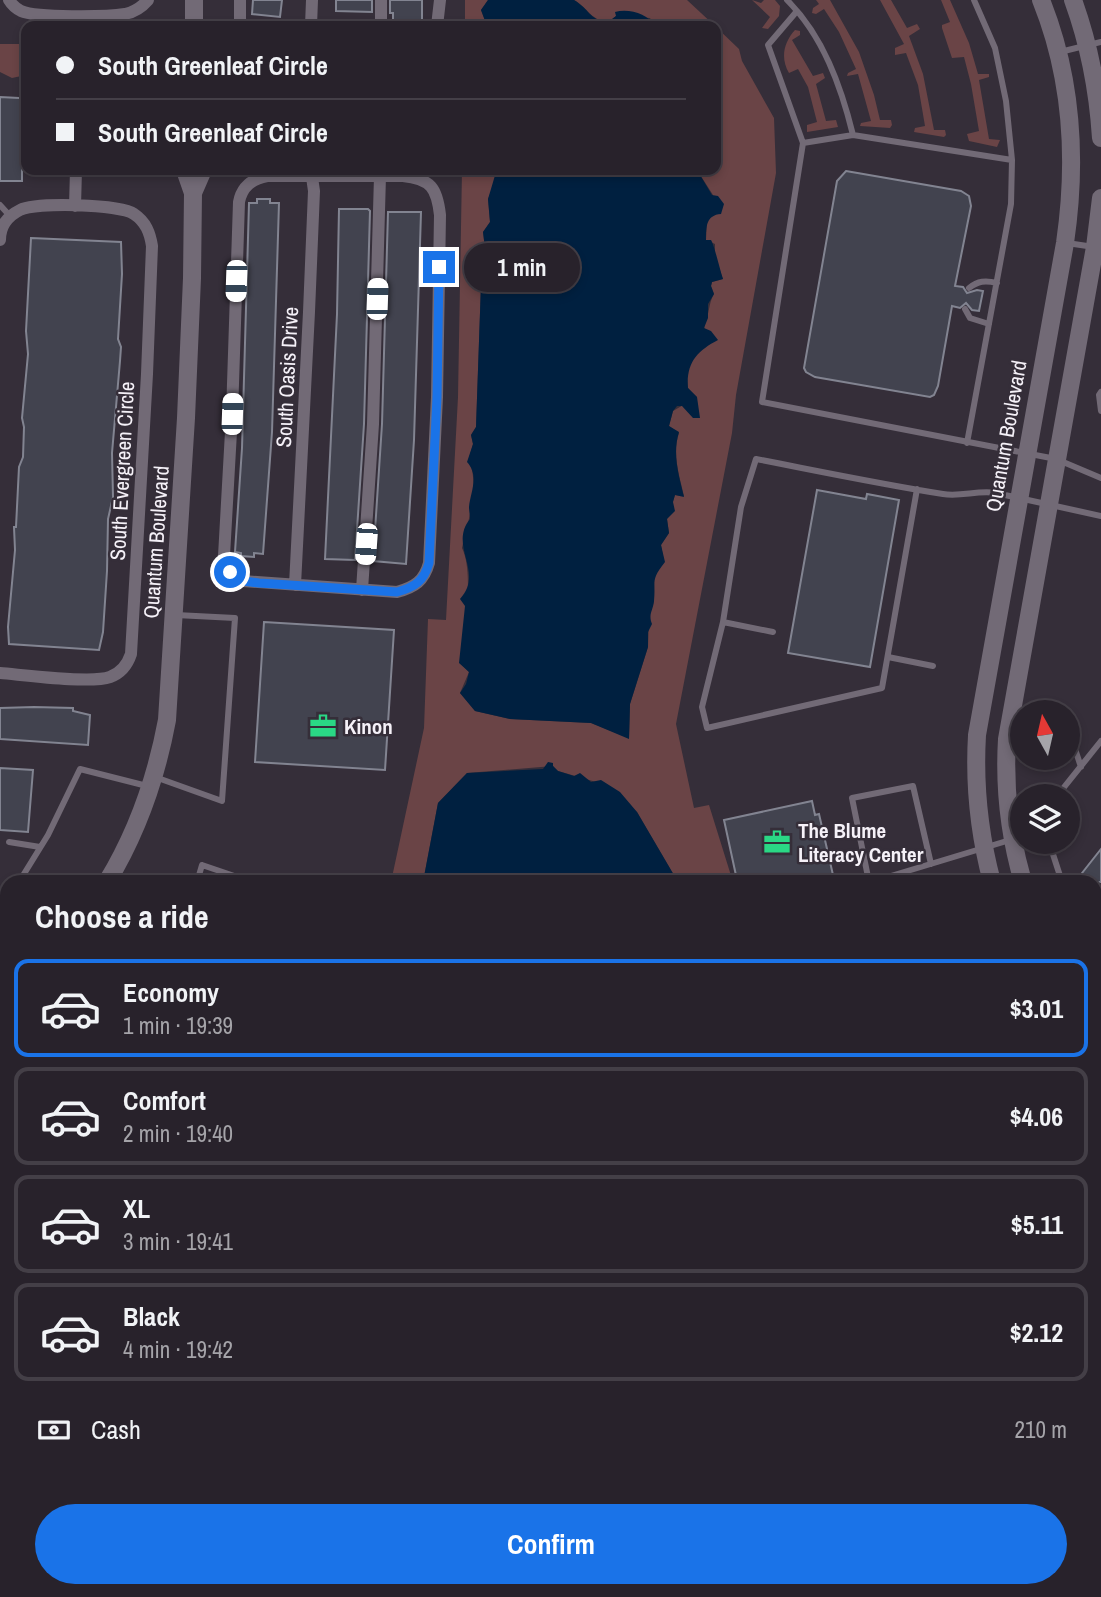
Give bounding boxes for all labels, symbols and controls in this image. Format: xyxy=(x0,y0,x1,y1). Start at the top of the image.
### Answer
text: South Greenleaf Circle xyxy=(98,48,328,83)
text: South Greenleaf Circle xyxy=(98,115,328,150)
callout: 1 min xyxy=(464,243,579,292)
route end xyxy=(423,251,455,283)
text: 1 min xyxy=(497,252,547,283)
car xyxy=(225,260,248,302)
car xyxy=(366,278,389,320)
street label: South Oasis Drive xyxy=(269,306,305,448)
street label: Quantum Boulevard xyxy=(978,358,1034,514)
street label: South Evergreen Circle xyxy=(103,381,141,561)
car xyxy=(221,393,244,435)
street label: Quantum Boulevard xyxy=(136,465,176,619)
car xyxy=(355,522,378,566)
route start xyxy=(214,556,246,588)
north arrow xyxy=(1010,700,1080,770)
map controls xyxy=(1010,700,1080,854)
office icon: Kinon xyxy=(308,711,338,741)
place label: Kinon xyxy=(344,712,393,741)
button: layers xyxy=(1010,784,1080,854)
place label: The Blume Literacy Center xyxy=(798,816,924,869)
office icon: The Blume Literacy Center xyxy=(762,827,792,857)
text: Choose a ride xyxy=(35,895,209,938)
text: Economy xyxy=(123,975,219,1010)
icon: car xyxy=(39,977,102,1040)
text: $3.01 xyxy=(1010,991,1063,1026)
text: 1 min · 19:39 xyxy=(123,1010,233,1041)
text: Comfort xyxy=(123,1083,206,1118)
icon: car xyxy=(39,1085,102,1148)
text: $4.06 xyxy=(1010,1099,1063,1134)
text: 2 min · 19:40 xyxy=(123,1118,233,1149)
text: XL xyxy=(123,1191,150,1226)
icon: car xyxy=(39,1193,102,1256)
text: $5.11 xyxy=(1011,1207,1063,1242)
text: 3 min · 19:41 xyxy=(123,1226,233,1257)
text: Black xyxy=(123,1299,180,1334)
icon: car xyxy=(39,1301,102,1364)
text: $2.12 xyxy=(1010,1315,1063,1350)
text: 4 min · 19:42 xyxy=(123,1334,233,1365)
icon: cash xyxy=(35,1411,73,1449)
text: Cash xyxy=(91,1412,141,1447)
text: 210 m xyxy=(1015,1414,1067,1445)
button: Confirm xyxy=(35,1504,1067,1584)

